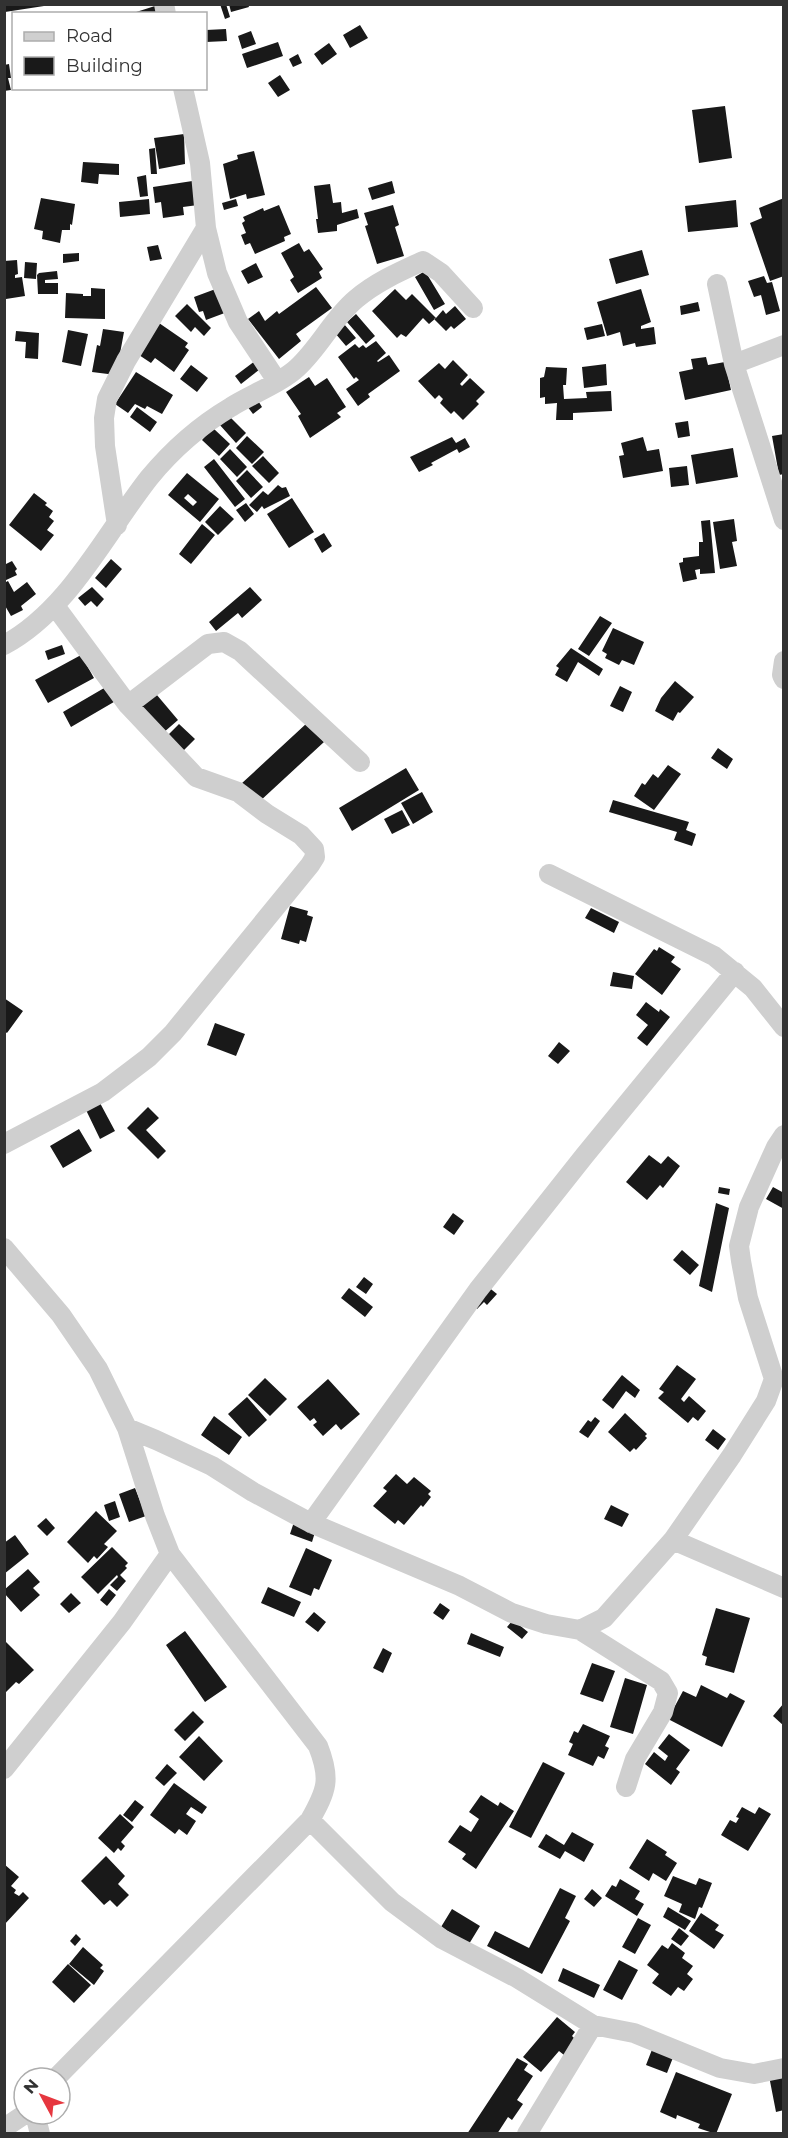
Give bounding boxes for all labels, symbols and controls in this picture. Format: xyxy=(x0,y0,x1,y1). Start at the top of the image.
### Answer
legend xyxy=(12,12,207,90)
text: Road xyxy=(66,25,113,47)
text: Building xyxy=(66,55,143,77)
north arrow xyxy=(12,2066,72,2126)
text: N xyxy=(20,2075,42,2098)

